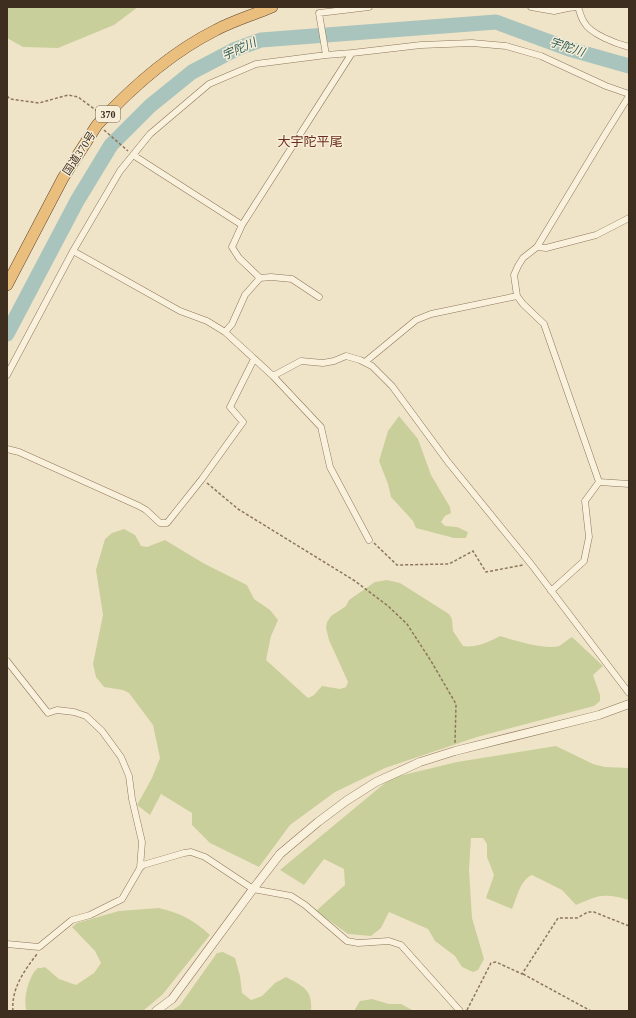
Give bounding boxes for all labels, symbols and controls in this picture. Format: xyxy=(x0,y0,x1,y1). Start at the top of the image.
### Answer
water label: 宇陀川 xyxy=(220,34,260,63)
water label: 宇陀川 xyxy=(548,35,588,60)
road number: 370 xyxy=(96,106,120,122)
street label: 国道370号 xyxy=(60,129,98,177)
district label: 大宇陀平尾 xyxy=(277,134,343,149)

